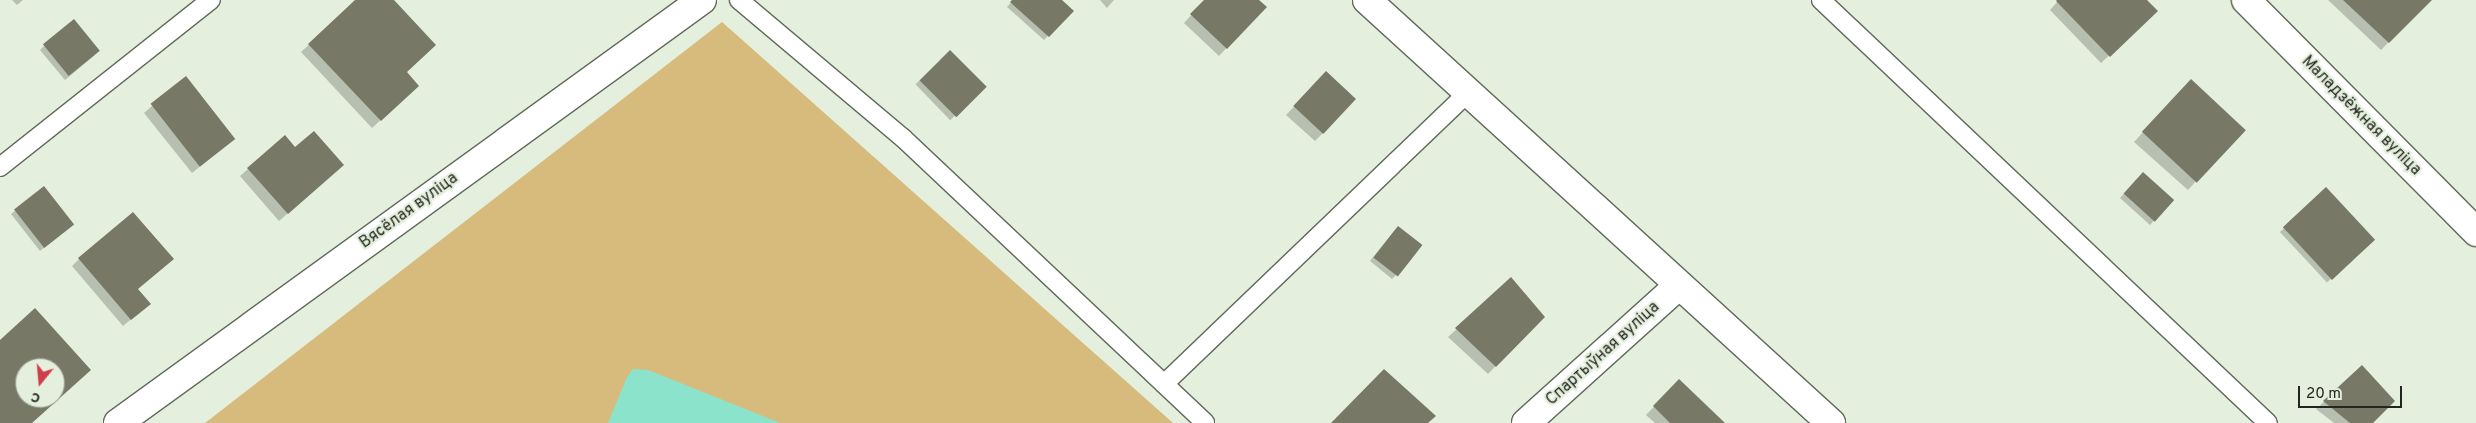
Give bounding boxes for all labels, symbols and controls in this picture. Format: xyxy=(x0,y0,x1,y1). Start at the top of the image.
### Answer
street label: Маладзёжная вуліца xyxy=(2297,52,2425,180)
street label: Вясёлая вуліца xyxy=(356,169,462,253)
street label: Спартыўная вуліца xyxy=(1542,298,1664,410)
north arrow xyxy=(15,358,65,408)
scale bar xyxy=(2301,376,2405,408)
text: 20 m xyxy=(2306,385,2341,404)
text: С xyxy=(29,387,43,406)

